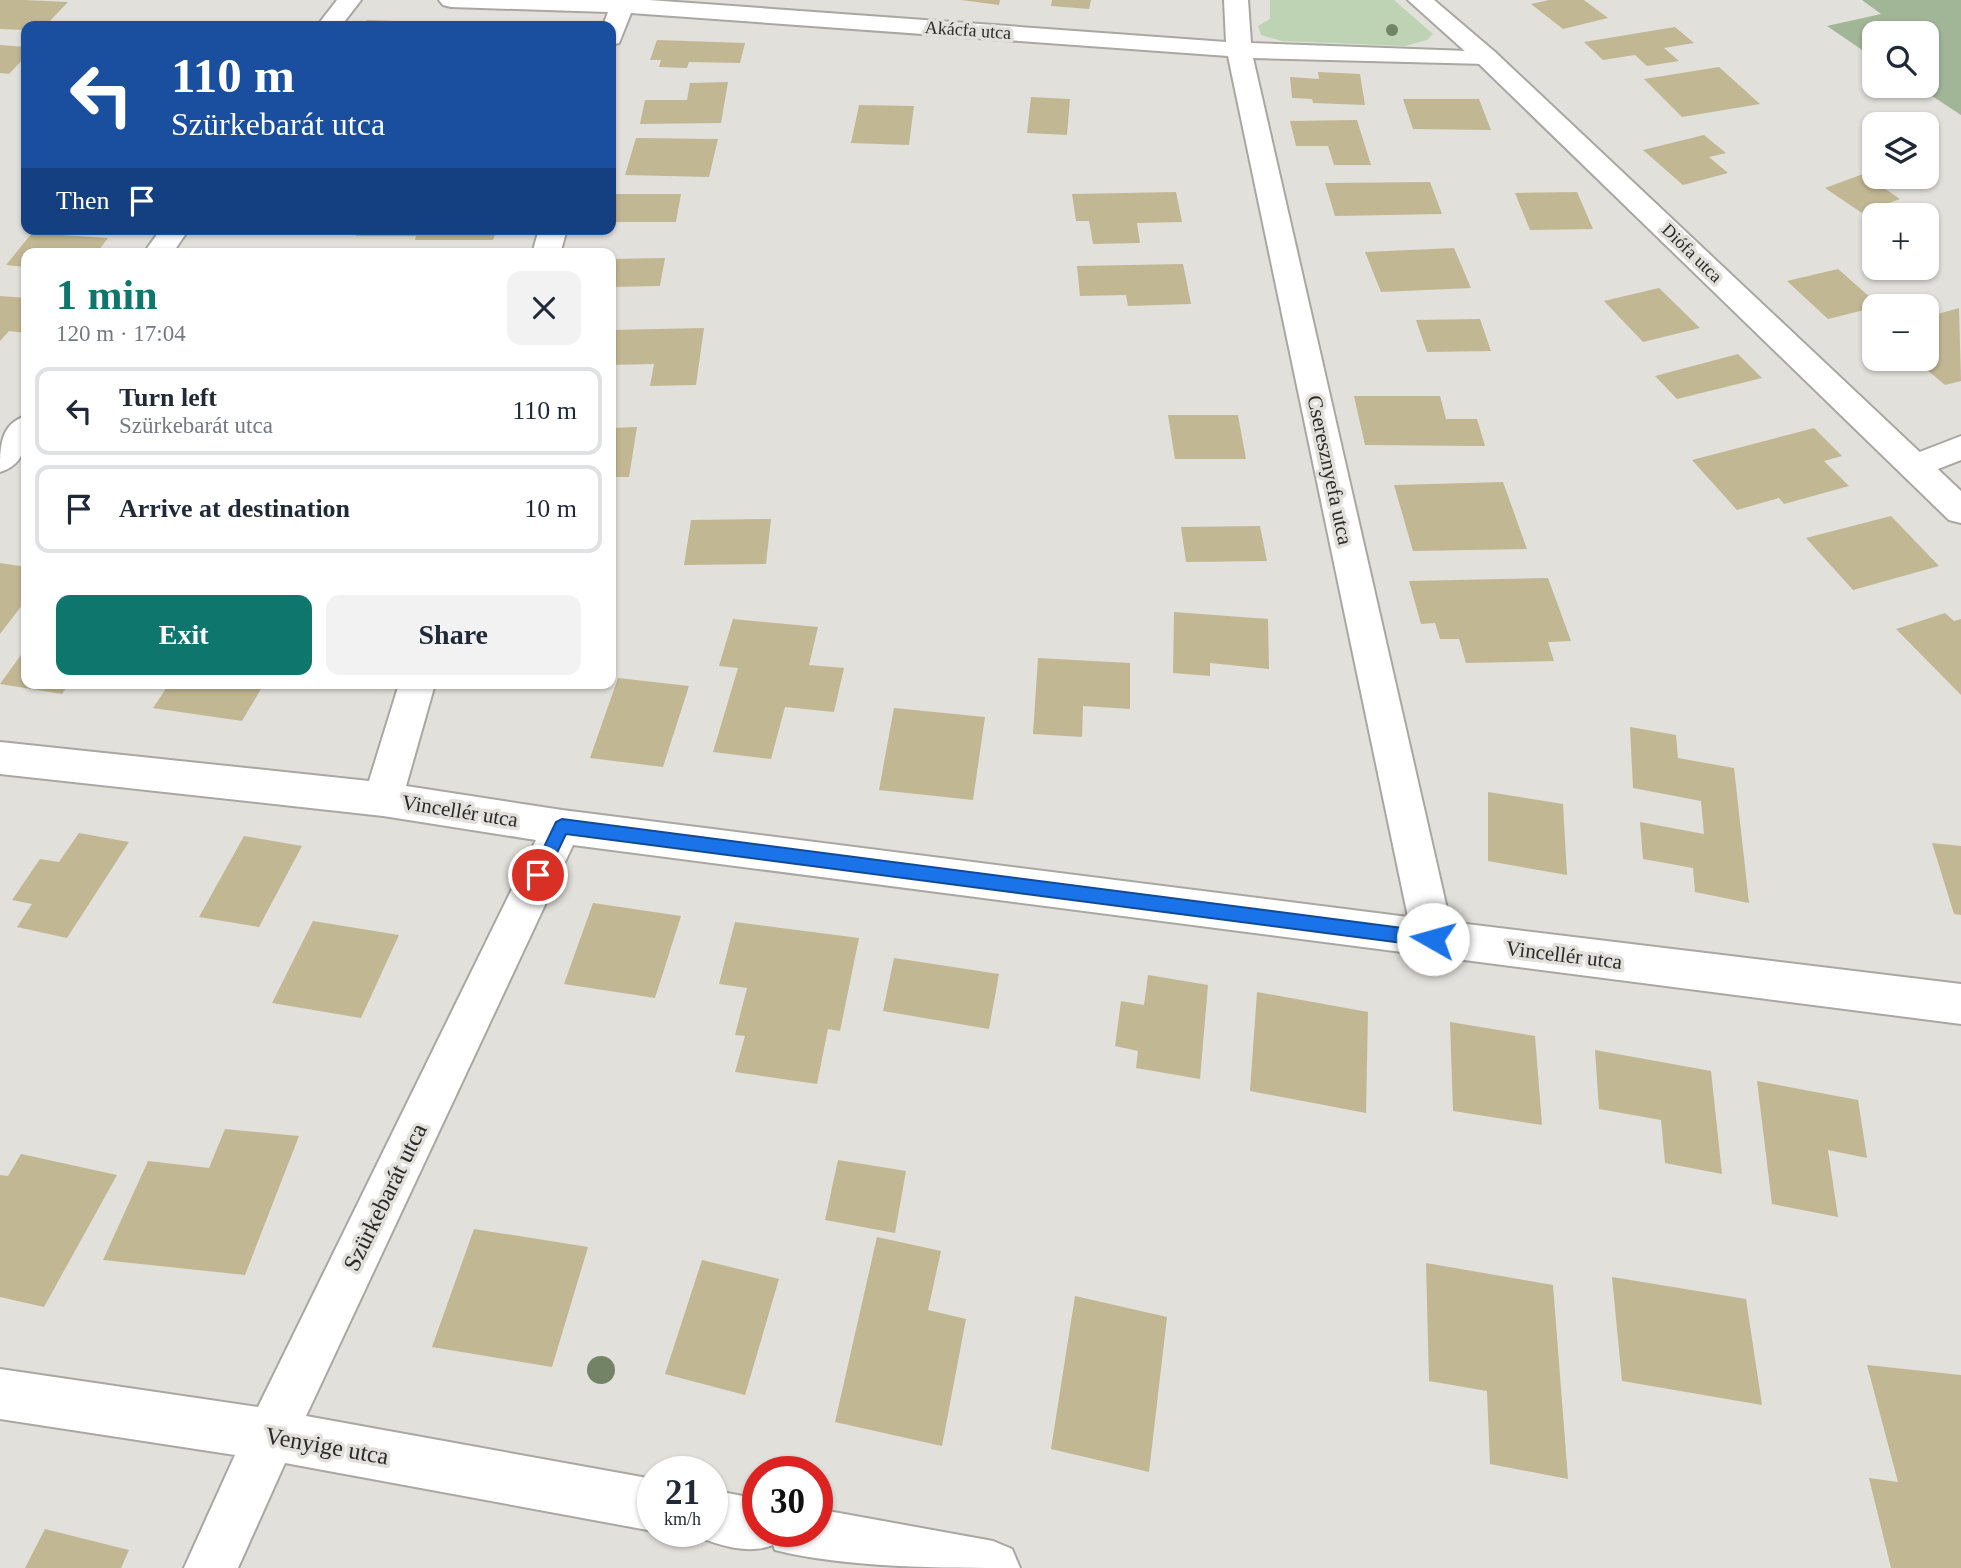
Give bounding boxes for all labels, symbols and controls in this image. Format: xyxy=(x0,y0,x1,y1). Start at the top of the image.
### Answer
street label: Akácfa utca xyxy=(924,17,1012,43)
map controls xyxy=(1862,21,1939,371)
button: search xyxy=(1862,21,1939,98)
text: 110 m xyxy=(171,48,295,103)
icon: left xyxy=(56,49,147,140)
text: Szürkebarát utca xyxy=(171,106,385,142)
button: layers xyxy=(1862,112,1939,189)
icon: arrive xyxy=(123,182,161,220)
text: Then xyxy=(56,186,109,215)
button: + xyxy=(1862,203,1939,280)
street label: Diófa utca xyxy=(1658,220,1726,286)
button: close xyxy=(507,271,581,345)
text: 1 min xyxy=(56,272,158,318)
button: − xyxy=(1862,294,1939,371)
text: 120 m · 17:04 xyxy=(56,321,186,346)
text: Turn left xyxy=(119,383,217,412)
icon: left xyxy=(60,392,98,430)
street label: Cseresznyefa utca xyxy=(1302,393,1358,548)
text: 110 m xyxy=(512,396,577,425)
text: Szürkebarát utca xyxy=(119,413,273,438)
icon: arrive xyxy=(60,490,98,528)
text: Arrive at destination xyxy=(119,494,350,523)
text: 10 m xyxy=(524,494,577,523)
button: Exit xyxy=(56,595,312,675)
button: Share xyxy=(326,595,581,675)
street label: Vincellér utca xyxy=(400,790,520,832)
pin xyxy=(508,845,568,905)
icon: arrive xyxy=(519,856,557,894)
position arrow xyxy=(1396,902,1470,976)
street label: Vincellér utca xyxy=(1504,936,1624,974)
street label: Szürkebarát utca xyxy=(338,1119,432,1275)
street label: Venyige utca xyxy=(263,1422,391,1470)
speed limit sign: 30 xyxy=(742,1456,833,1547)
text: 21 xyxy=(665,1473,700,1512)
text: km/h xyxy=(664,1509,701,1529)

